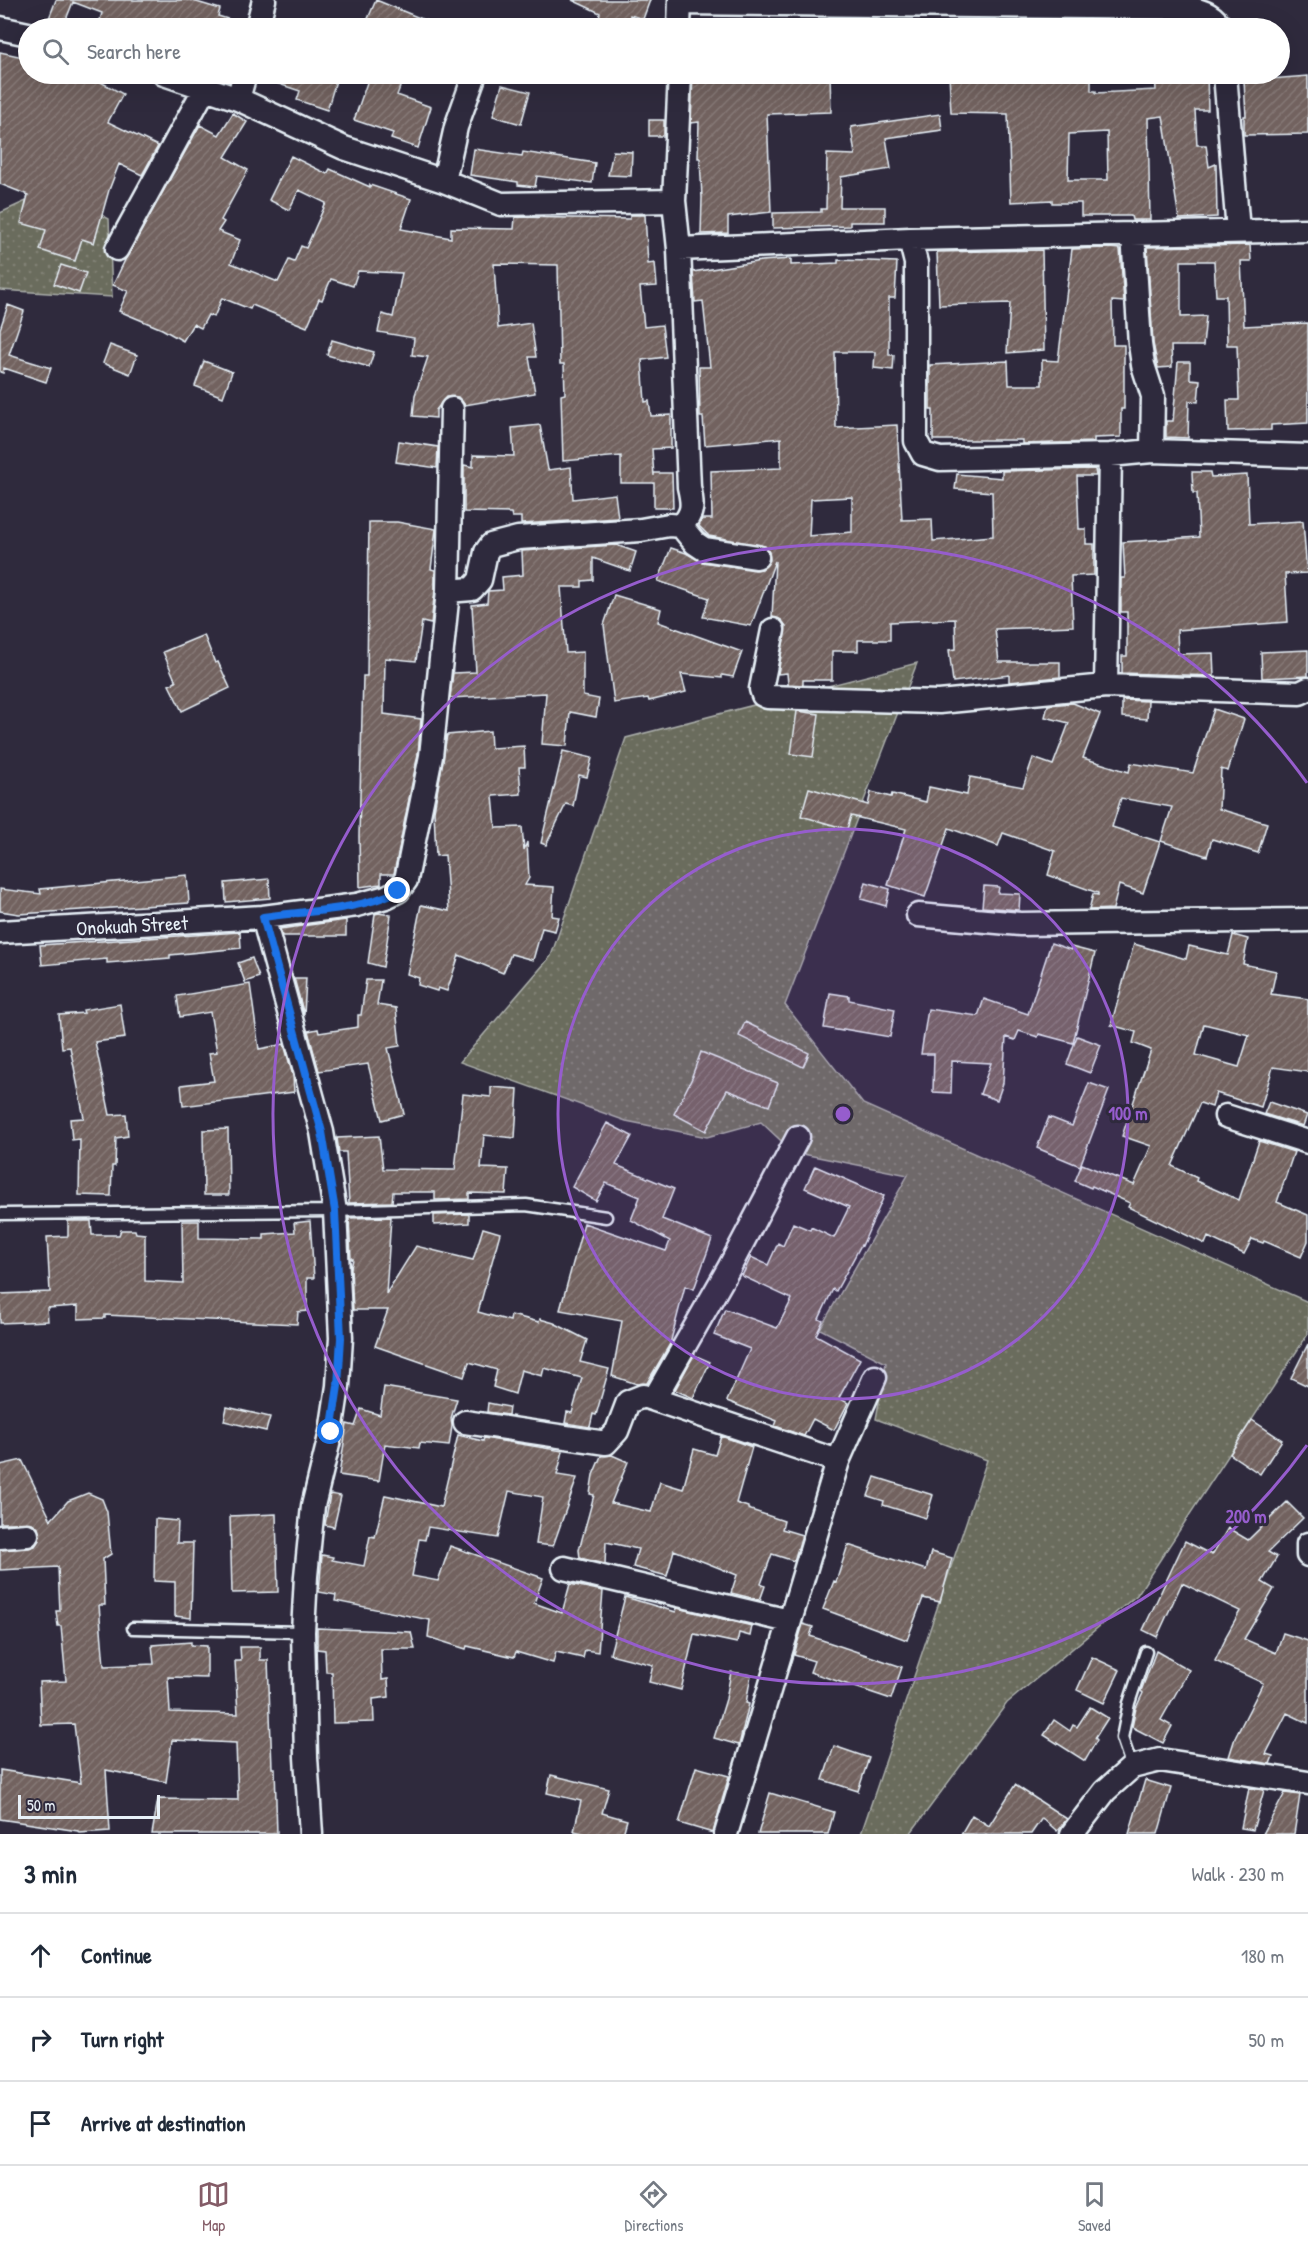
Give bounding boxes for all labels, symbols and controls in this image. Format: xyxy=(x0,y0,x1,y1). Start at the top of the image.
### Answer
search box xyxy=(18,18,1290,84)
icon: search xyxy=(39,35,72,68)
text: Search here xyxy=(87,36,181,66)
route end xyxy=(384,877,410,903)
street label: Onokuah Street xyxy=(75,909,190,941)
text: 100 m xyxy=(1108,1101,1148,1126)
centre of rings xyxy=(833,1104,853,1124)
route start xyxy=(317,1418,343,1444)
text: 200 m xyxy=(1226,1504,1266,1529)
scale bar xyxy=(18,1792,160,1820)
text: 50 m xyxy=(27,1794,56,1816)
text: 3 min xyxy=(24,1856,77,1891)
text: Walk · 230 m xyxy=(1192,1860,1284,1887)
icon: ahead xyxy=(24,1939,57,1972)
text: Continue xyxy=(81,1940,152,1970)
text: 180 m xyxy=(1241,1942,1284,1969)
icon: right xyxy=(24,2023,57,2056)
text: Turn right xyxy=(81,2024,164,2054)
text: 50 m xyxy=(1248,2026,1284,2053)
icon: arrive xyxy=(24,2107,57,2140)
text: Arrive at destination xyxy=(81,2108,246,2138)
tab: Map xyxy=(197,2178,230,2236)
tab: Directions xyxy=(625,2178,683,2236)
tab: Saved xyxy=(1078,2178,1111,2236)

